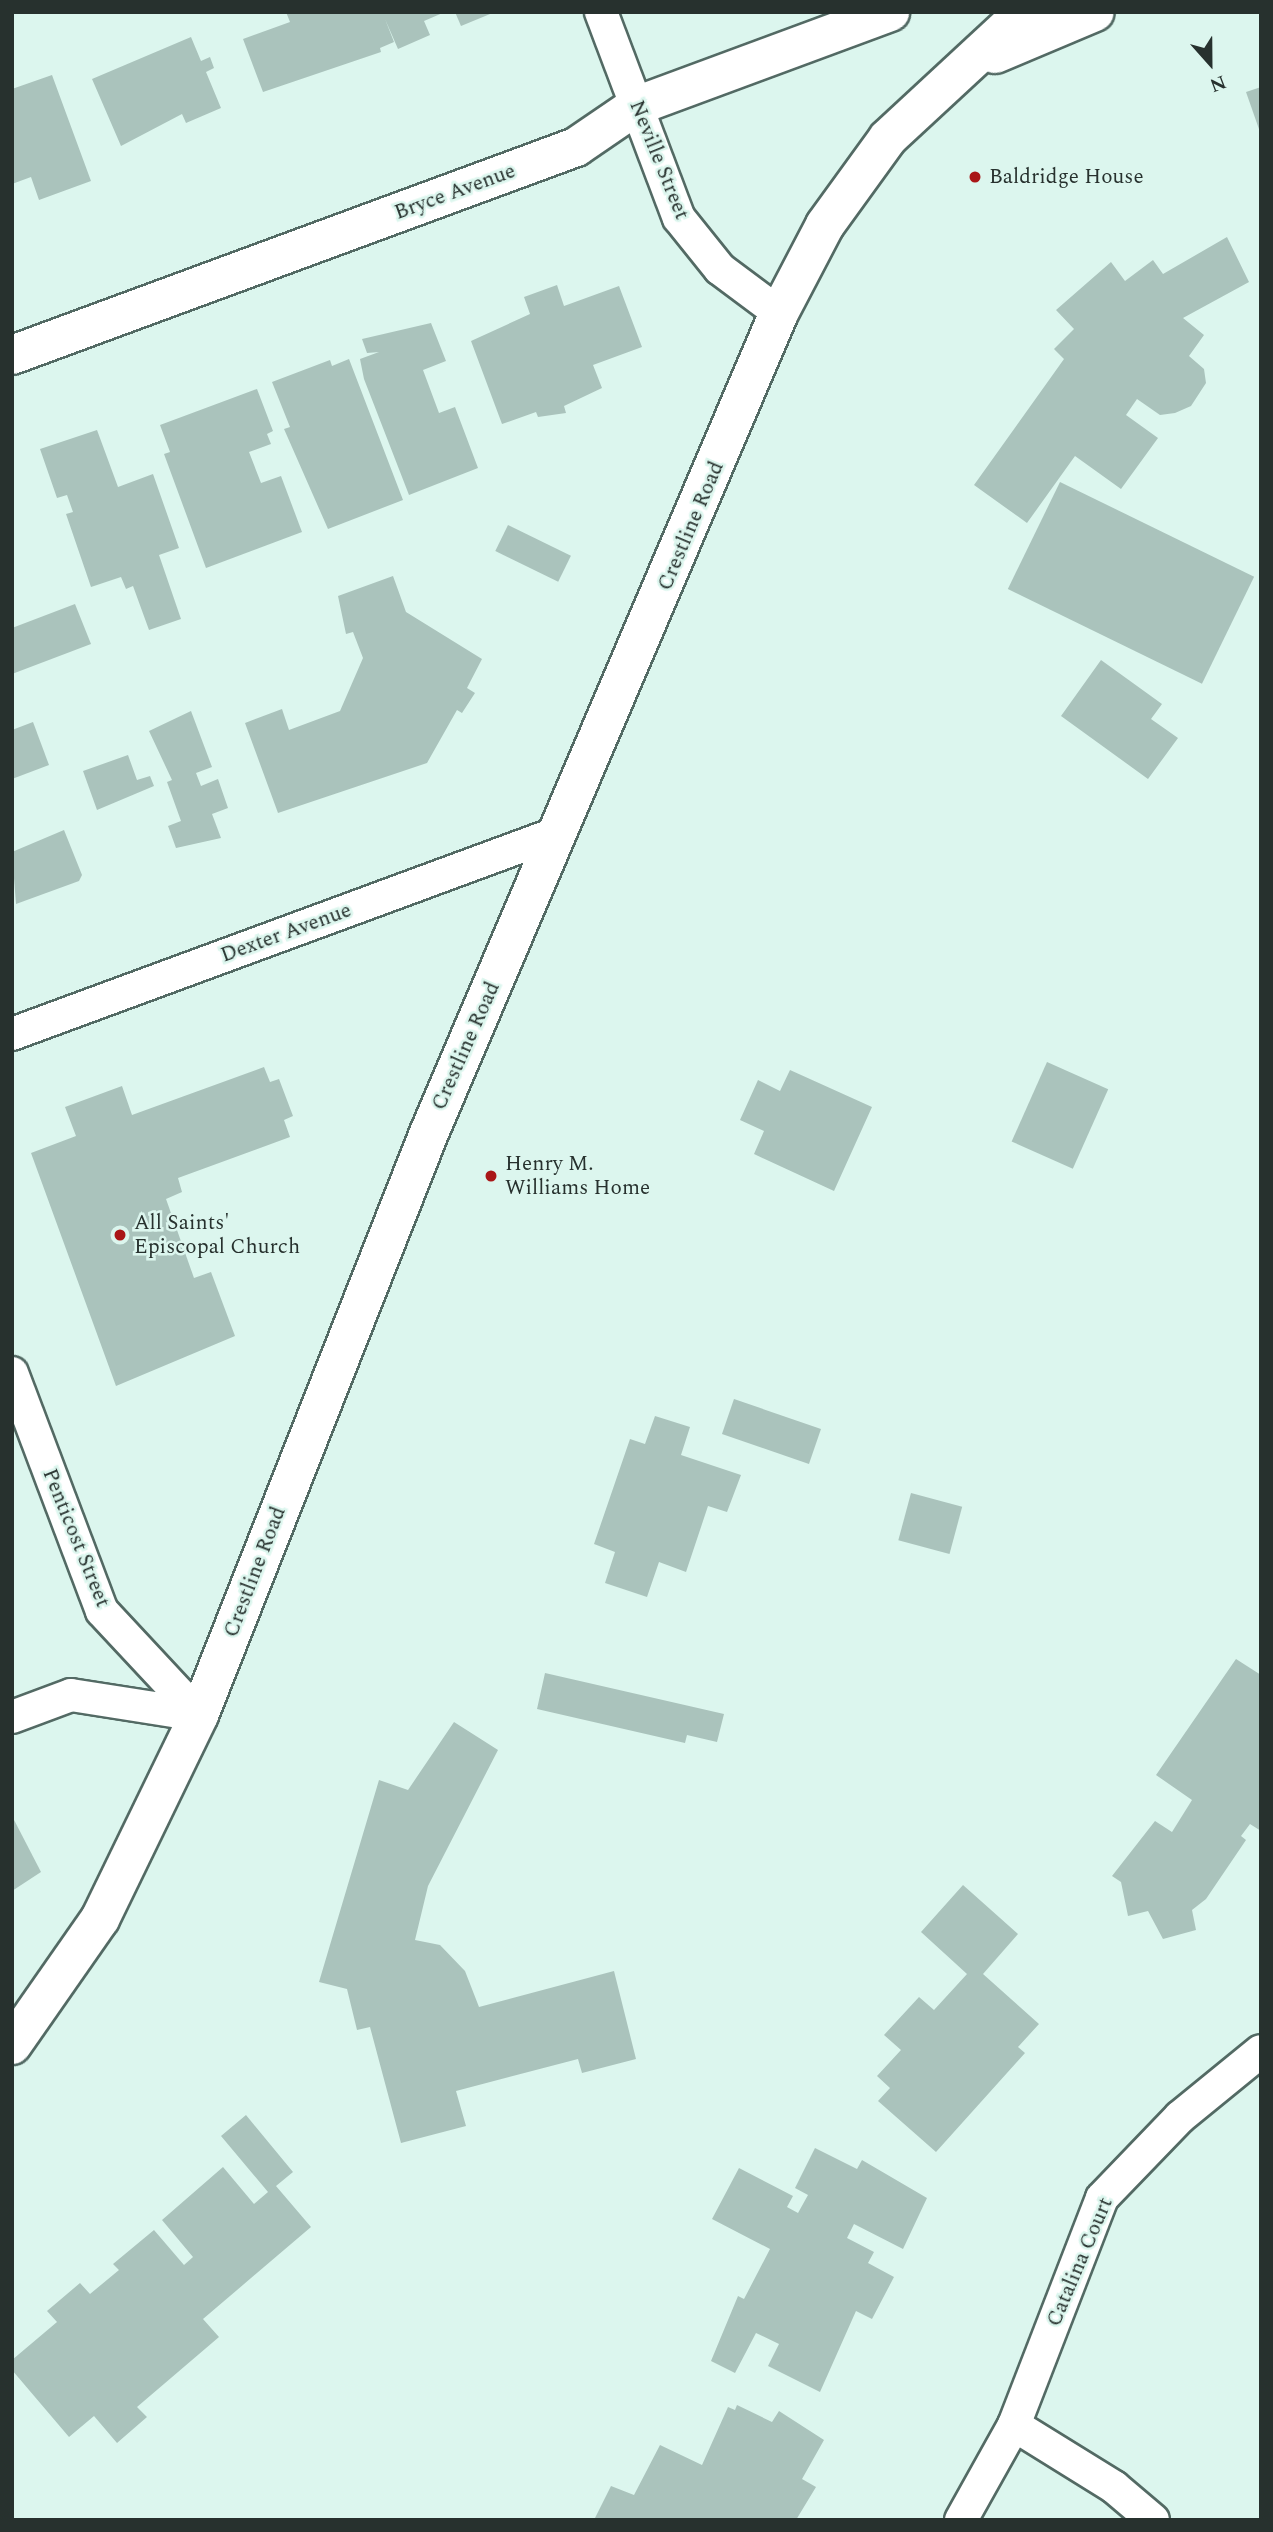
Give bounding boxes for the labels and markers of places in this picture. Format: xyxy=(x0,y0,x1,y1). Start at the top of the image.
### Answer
place label: Baldridge House xyxy=(989,164,1144,190)
marker: Baldridge House xyxy=(967,169,983,185)
place label: Henry M. Williams Home xyxy=(505,1151,650,1201)
marker: Henry M. Williams Home xyxy=(483,1168,499,1184)
place label: All Saints' Episcopal Church xyxy=(134,1210,300,1260)
marker: All Saints' Episcopal Church xyxy=(112,1227,128,1243)

